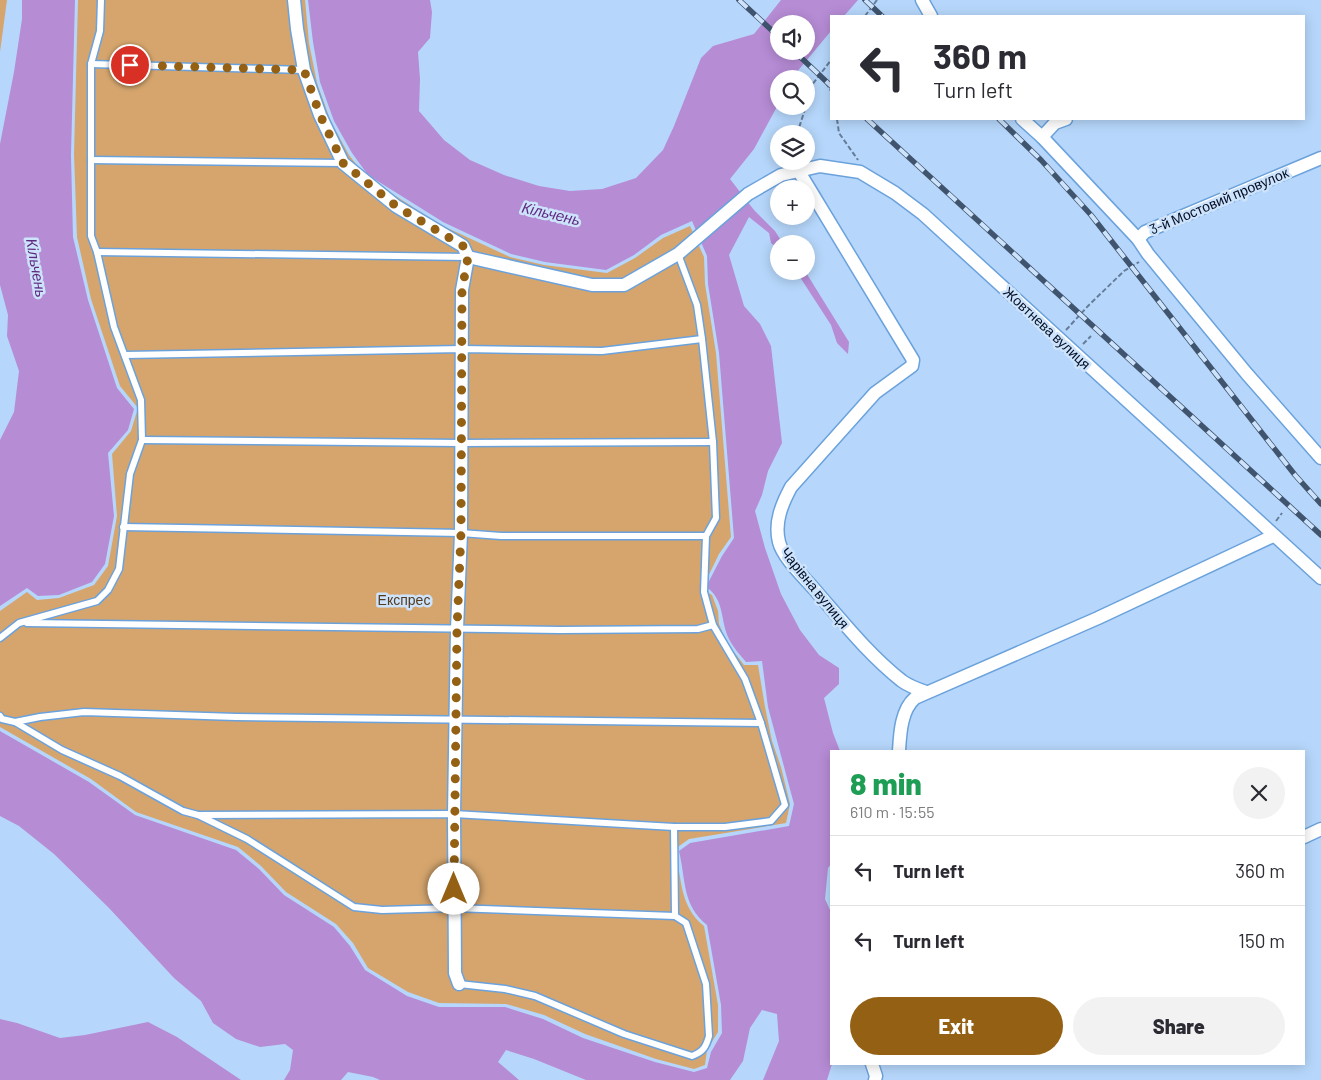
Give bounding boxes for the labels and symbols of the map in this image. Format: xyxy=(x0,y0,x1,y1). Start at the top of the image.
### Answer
pin xyxy=(109,44,151,86)
street label: 3-й Мостовий провулок xyxy=(1147,163,1292,237)
water label: Кільчень xyxy=(520,198,582,229)
water label: Кільчень xyxy=(23,237,51,299)
street label: Жовтнева вулиця xyxy=(1000,283,1094,372)
street label: Чарівна вулиця xyxy=(778,544,853,632)
park label: Експрес xyxy=(378,591,430,608)
position arrow xyxy=(427,862,479,914)

